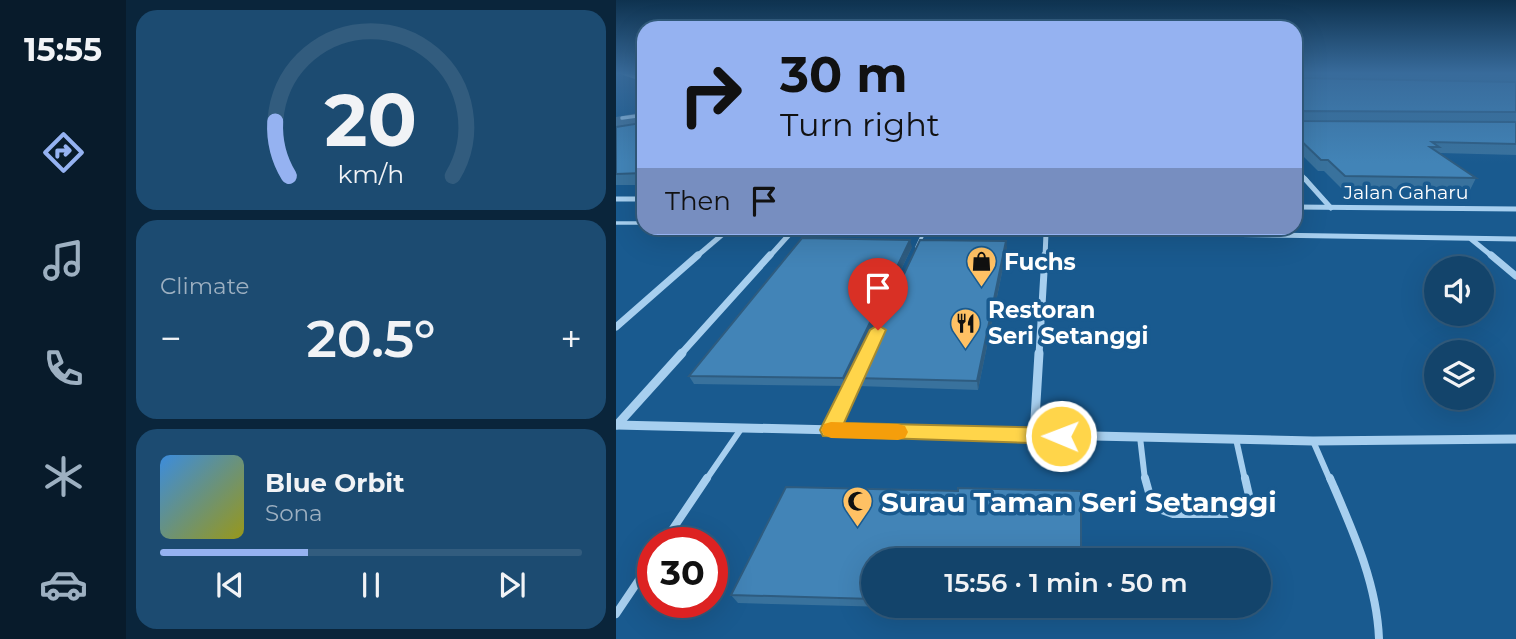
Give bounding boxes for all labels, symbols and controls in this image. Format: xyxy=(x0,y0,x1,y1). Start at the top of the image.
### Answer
text: 15:55 xyxy=(24,30,102,69)
text: 30 m xyxy=(780,45,908,104)
icon: right xyxy=(665,49,756,140)
text: 20 xyxy=(325,76,417,164)
text: Turn right xyxy=(780,105,940,144)
icon: directions xyxy=(39,128,88,177)
text: km/h xyxy=(338,159,404,189)
street label: Jalan Gaharu xyxy=(1342,181,1469,204)
icon: arrive xyxy=(745,182,783,220)
text: Then xyxy=(665,185,731,217)
icon: music xyxy=(39,236,88,285)
shop icon: Fuchs xyxy=(964,245,998,289)
place label: Fuchs xyxy=(1004,248,1076,276)
map controls xyxy=(1424,256,1494,410)
button: sound xyxy=(1424,256,1494,326)
pin xyxy=(848,258,908,330)
icon: arrive xyxy=(859,269,897,307)
text: Climate xyxy=(160,272,249,300)
place label: Restoran Seri Setanggi xyxy=(988,296,1149,350)
restaurant icon: Restoran Seri Setanggi xyxy=(948,306,982,350)
text: 20.5° xyxy=(307,307,435,370)
text: − xyxy=(160,315,182,362)
text: + xyxy=(560,315,582,362)
button: layers xyxy=(1424,340,1494,410)
icon: phone xyxy=(39,344,88,393)
position arrow xyxy=(1024,399,1098,473)
icon: climate xyxy=(39,452,88,501)
text: Blue Orbit xyxy=(265,467,404,499)
mosque icon: Surau Taman Seri Setanggi xyxy=(841,485,875,529)
place label: Surau Taman Seri Setanggi xyxy=(881,485,1277,519)
text: Sona xyxy=(265,499,323,527)
speed limit sign: 30 xyxy=(637,527,728,618)
icon: car xyxy=(39,560,88,609)
icon: previous xyxy=(211,566,249,604)
icon: pause xyxy=(352,566,390,604)
icon: next xyxy=(493,566,531,604)
text: 15:56 · 1 min · 50 m xyxy=(944,567,1188,599)

